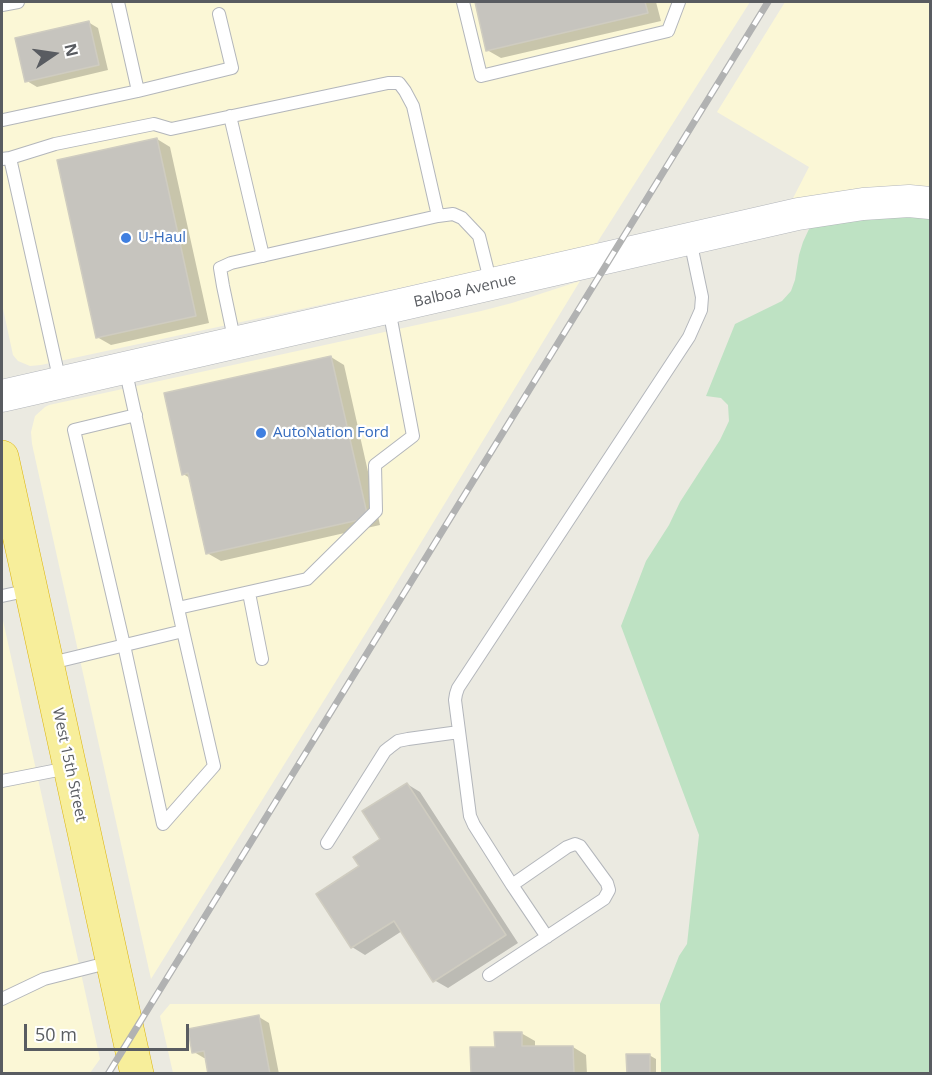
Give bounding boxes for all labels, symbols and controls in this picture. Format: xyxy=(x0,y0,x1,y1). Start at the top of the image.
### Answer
north arrow xyxy=(24,24,84,84)
text: N xyxy=(59,41,84,59)
place label: U-Haul xyxy=(138,229,186,247)
marker: U-Haul xyxy=(119,231,133,245)
street label: Balboa Avenue xyxy=(412,270,518,312)
place label: AutoNation Ford xyxy=(273,424,389,442)
marker: AutoNation Ford xyxy=(254,426,268,440)
street label: West 15th Street xyxy=(48,706,90,824)
scale bar xyxy=(27,1012,192,1050)
text: 50 m xyxy=(35,1022,77,1046)

